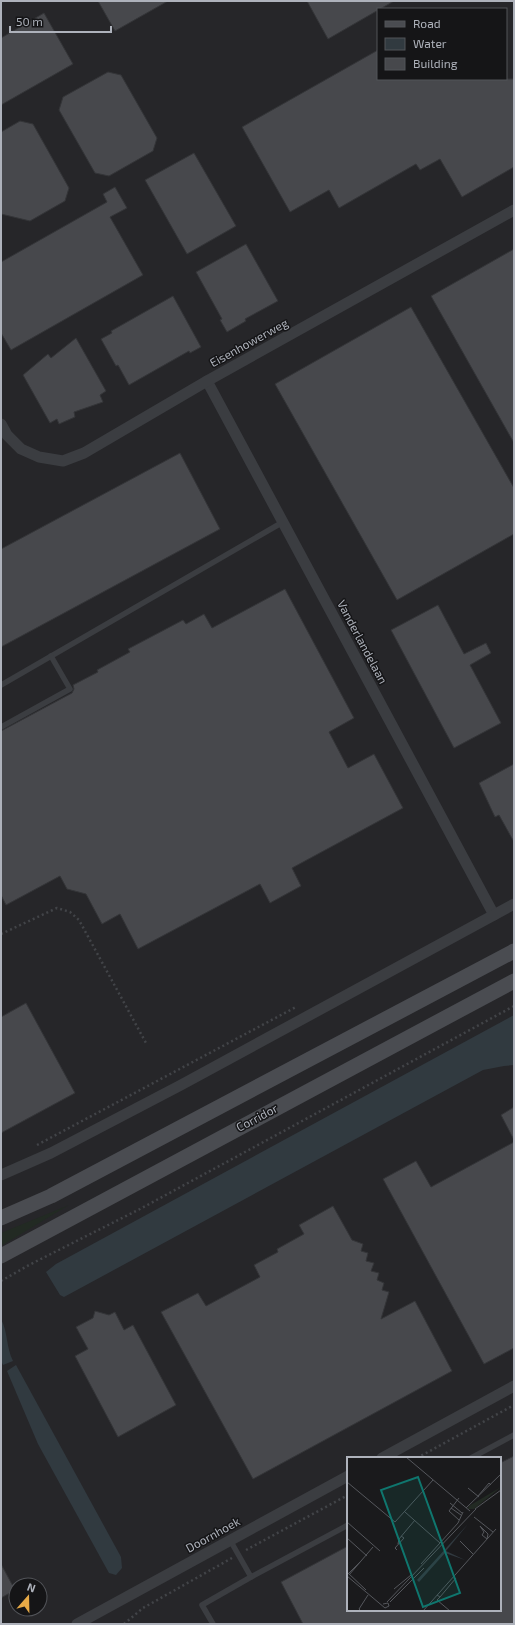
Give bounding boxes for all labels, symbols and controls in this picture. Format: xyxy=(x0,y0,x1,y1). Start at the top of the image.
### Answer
scale bar xyxy=(10,8,111,34)
legend xyxy=(377,8,507,80)
text: 50 m xyxy=(16,14,43,28)
text: Road xyxy=(413,16,441,30)
text: Water xyxy=(413,36,447,50)
text: Building xyxy=(413,56,458,70)
street label: Eisenhowerweg xyxy=(207,315,290,369)
street label: Vanderlandelaan xyxy=(335,597,391,686)
street label: Corridor xyxy=(233,1100,280,1134)
inset map xyxy=(347,1457,501,1611)
street label: Doornhoek xyxy=(183,1514,242,1555)
north arrow xyxy=(8,1577,48,1617)
text: N xyxy=(26,1580,38,1595)

